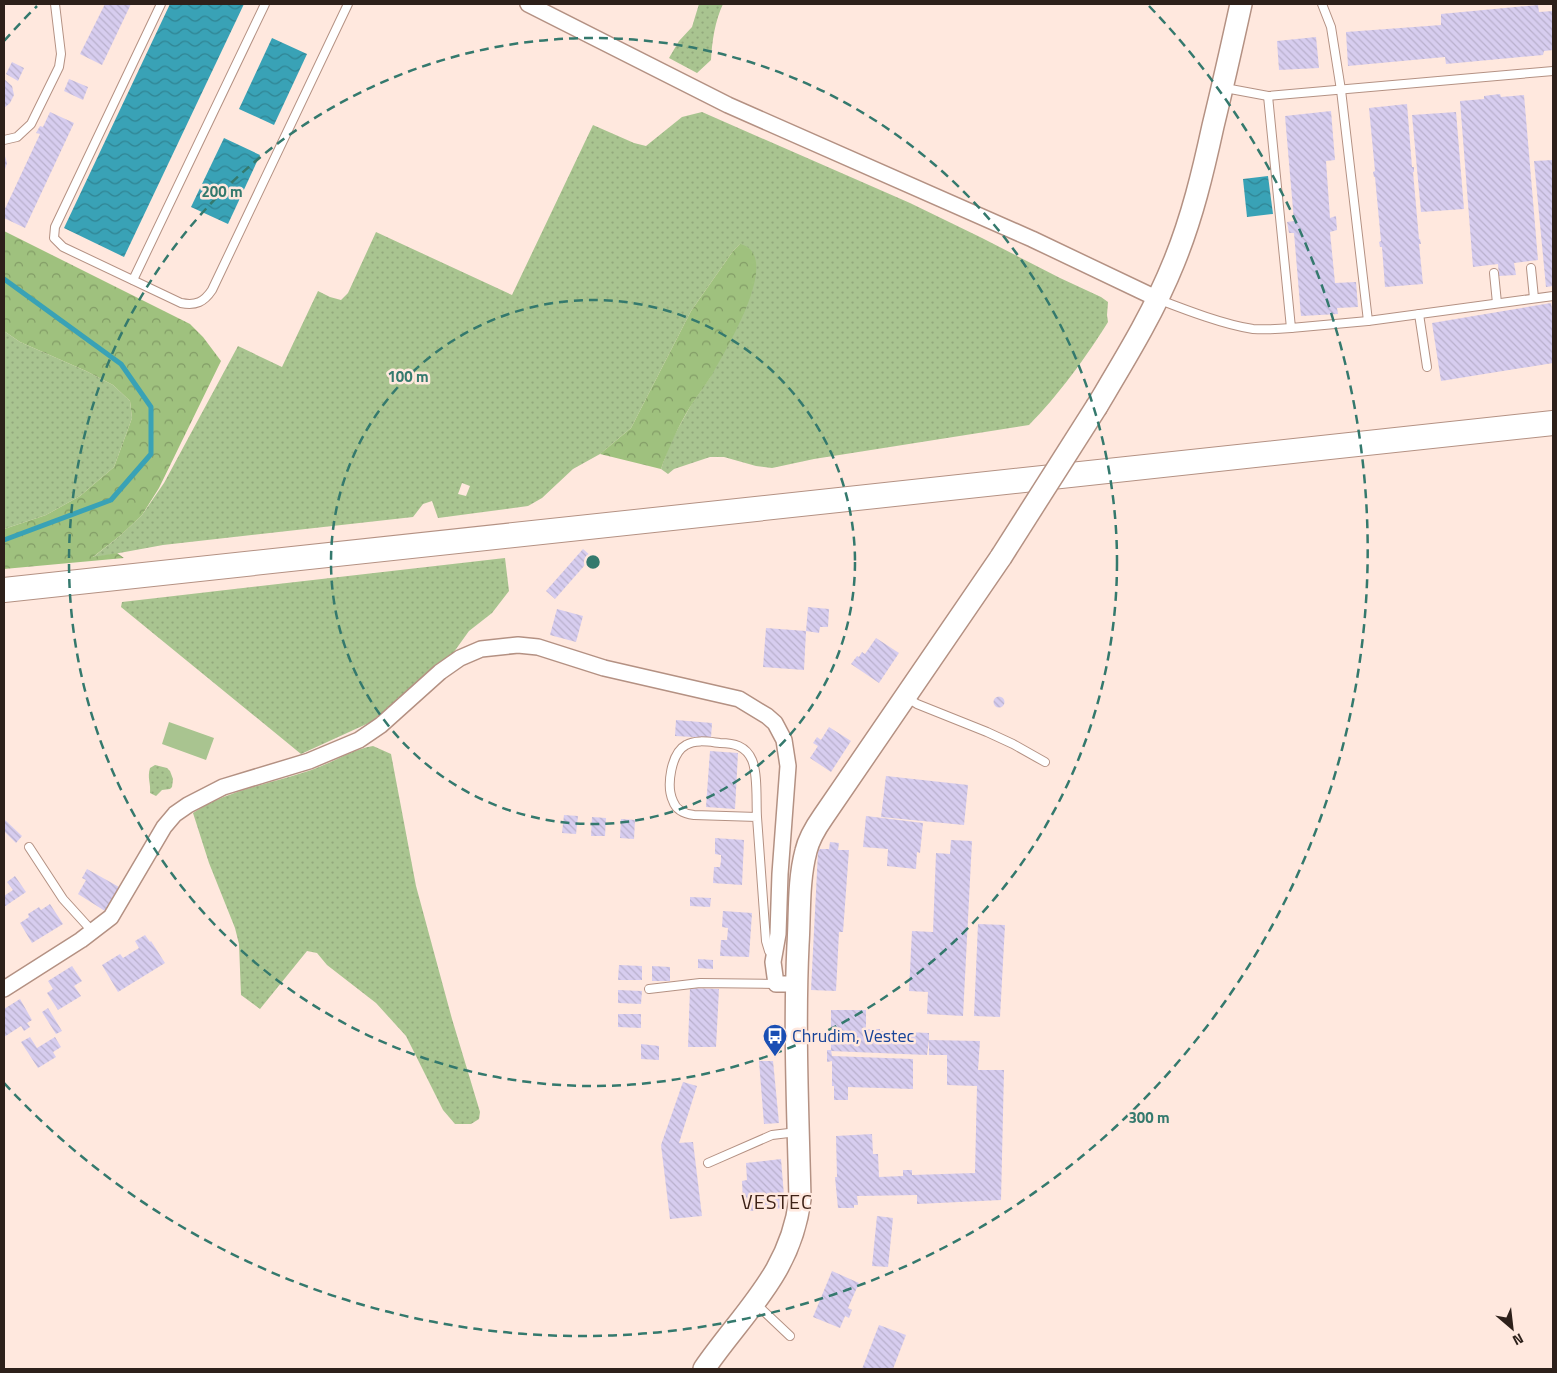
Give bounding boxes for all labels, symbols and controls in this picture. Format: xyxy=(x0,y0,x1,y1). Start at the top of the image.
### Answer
text: 200 m xyxy=(201,180,243,203)
text: 100 m xyxy=(387,365,429,388)
centre of rings xyxy=(584,553,602,571)
place label: Chrudim, Vestec xyxy=(792,1022,914,1049)
bus stop icon: Chrudim, Vestec xyxy=(762,1023,788,1057)
text: 300 m xyxy=(1128,1106,1170,1129)
district label: VESTEC xyxy=(741,1186,813,1217)
north arrow xyxy=(1487,1303,1537,1353)
text: N xyxy=(1509,1328,1528,1351)

